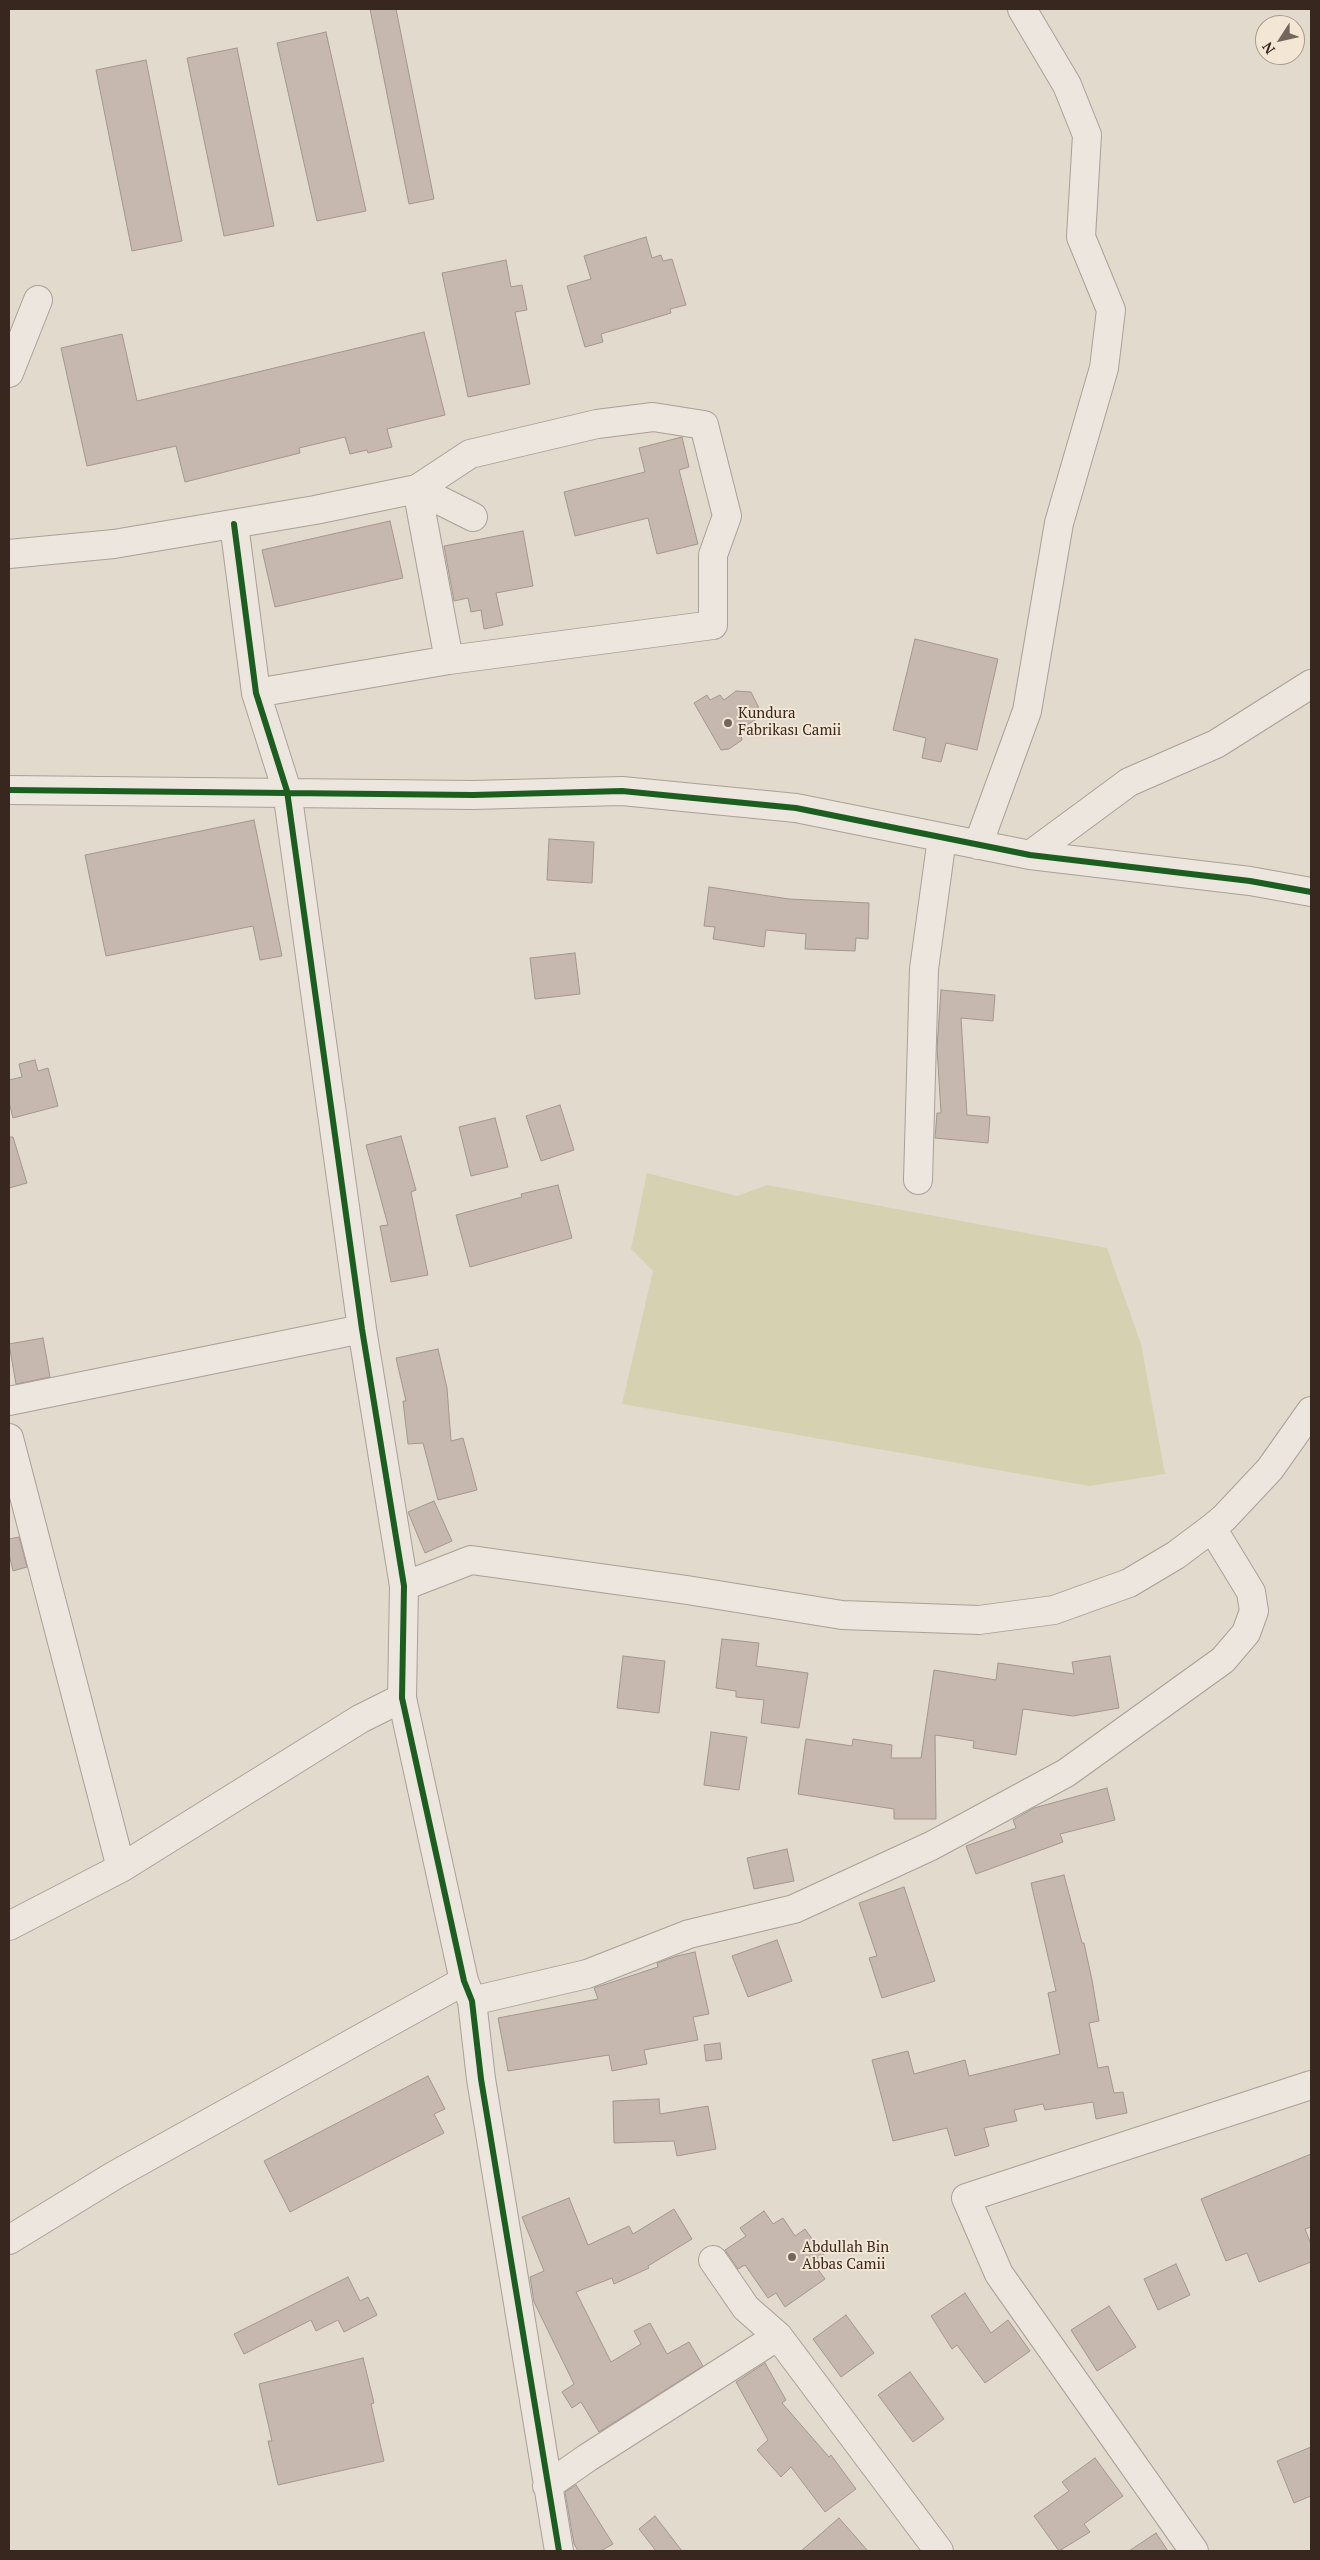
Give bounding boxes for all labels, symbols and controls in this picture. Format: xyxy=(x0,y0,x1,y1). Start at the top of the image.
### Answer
north arrow xyxy=(1255,15,1305,65)
text: N xyxy=(1257,39,1279,58)
place label: Kundura Fabrikası Camii xyxy=(738,705,841,740)
marker: Kundura Fabrikası Camii xyxy=(722,717,734,729)
place label: Abdullah Bin Abbas Camii xyxy=(802,2239,889,2274)
marker: Abdullah Bin Abbas Camii xyxy=(786,2251,798,2263)

